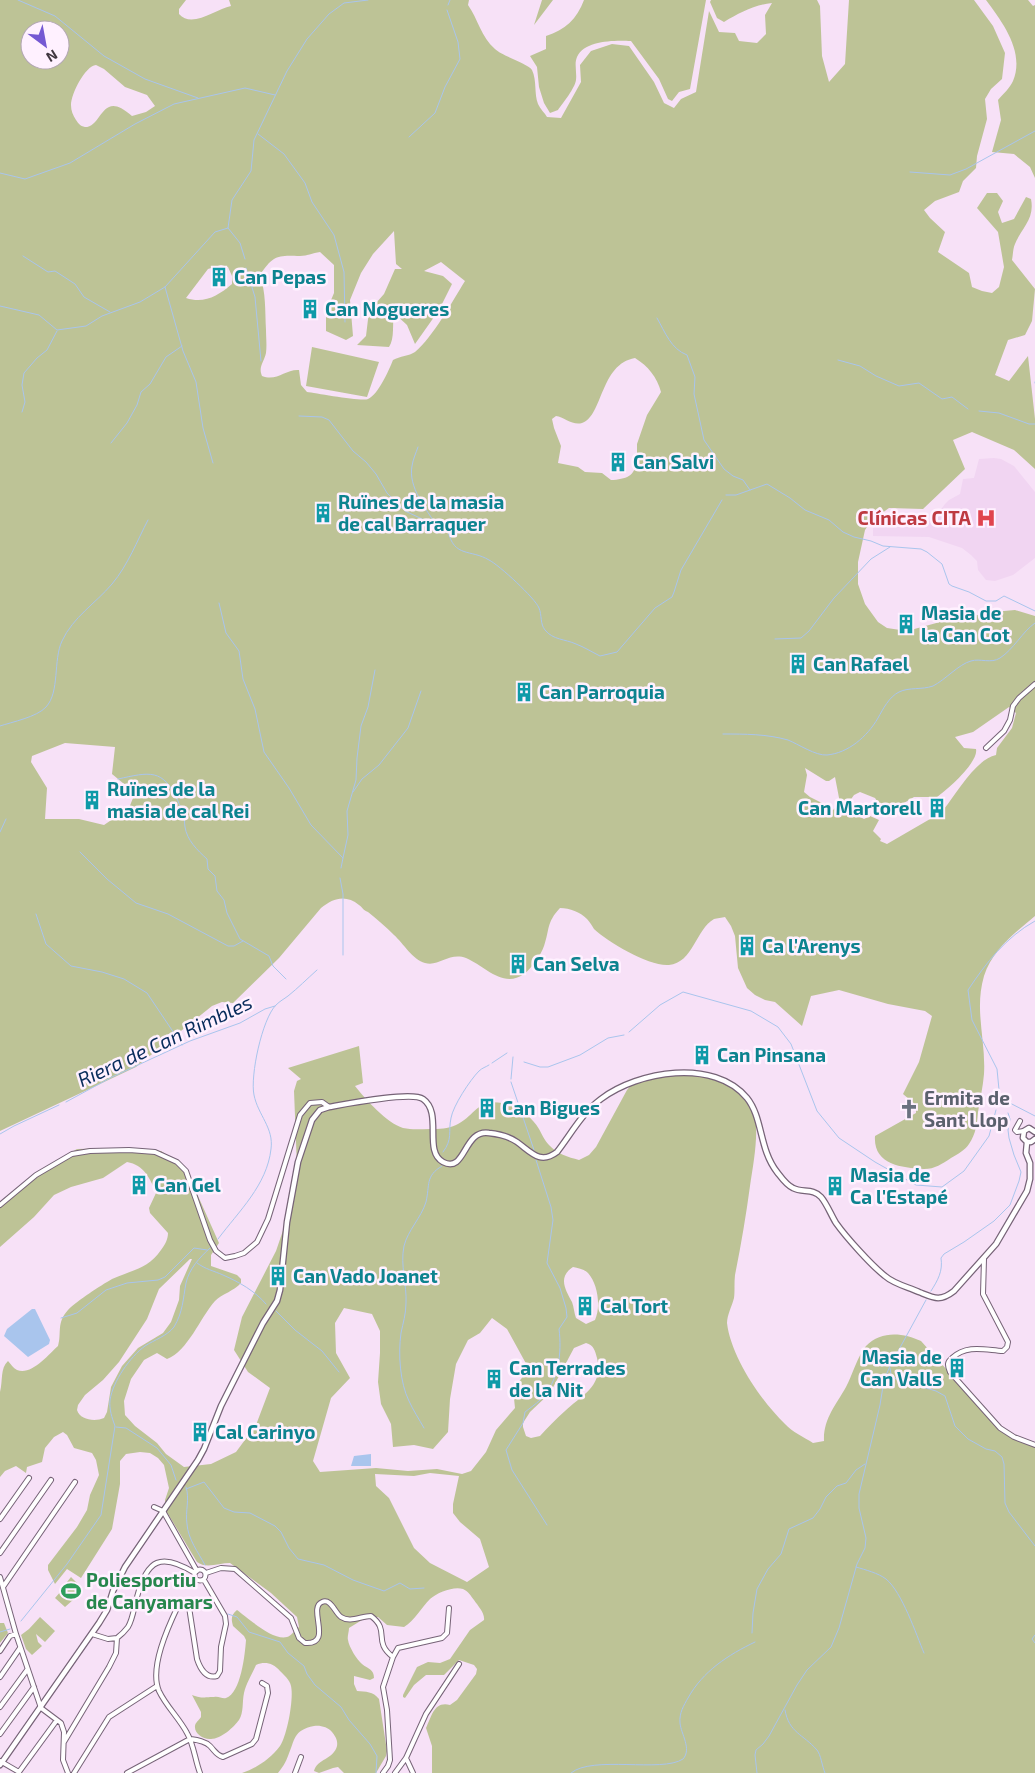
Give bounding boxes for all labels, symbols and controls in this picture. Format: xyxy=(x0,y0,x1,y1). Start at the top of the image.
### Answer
north arrow xyxy=(20,20,70,70)
text: N xyxy=(43,47,61,66)
place label: Can Pepas xyxy=(234,265,326,288)
building icon: Can Pepas xyxy=(208,266,230,288)
place label: Can Nogueres xyxy=(325,297,449,320)
building icon: Can Nogueres xyxy=(299,298,321,320)
place label: Can Salvi xyxy=(633,450,714,473)
building icon: Can Salvi xyxy=(607,451,629,473)
place label: Ruïnes de la masia de cal Barraquer xyxy=(338,490,504,535)
building icon: Ruïnes de la masia de cal Barraquer xyxy=(312,502,334,524)
place label: Clínicas CITA xyxy=(858,506,972,529)
hospital icon: Clínicas CITA xyxy=(975,507,997,529)
place label: Masia de la Can Cot xyxy=(921,601,1010,646)
building icon: Masia de la Can Cot xyxy=(895,613,917,635)
place label: Can Rafael xyxy=(813,652,910,675)
building icon: Can Rafael xyxy=(787,653,809,675)
place label: Can Parroquia xyxy=(539,680,665,703)
building icon: Can Parroquia xyxy=(513,681,535,703)
place label: Ruïnes de la masia de cal Rei xyxy=(107,777,250,822)
building icon: Ruïnes de la masia de cal Rei xyxy=(81,789,103,811)
place label: Can Martorell xyxy=(798,796,923,819)
building icon: Can Martorell xyxy=(926,797,948,819)
place label: Ca l'Arenys xyxy=(762,934,861,958)
building icon: Ca l'Arenys xyxy=(736,935,758,957)
place label: Can Selva xyxy=(533,952,620,975)
building icon: Can Selva xyxy=(507,953,529,975)
water label: Riera de Can Rimbles xyxy=(73,989,256,1091)
place label: Can Pinsana xyxy=(717,1043,826,1066)
building icon: Can Pinsana xyxy=(691,1044,713,1066)
place label: Ermita de Sant Llop xyxy=(924,1086,1010,1131)
place label: Can Bigues xyxy=(502,1096,600,1119)
building icon: Can Bigues xyxy=(476,1097,498,1119)
church icon: Ermita de Sant Llop xyxy=(898,1098,920,1120)
place label: Masia de Ca l'Estapé xyxy=(850,1163,948,1208)
place label: Can Gel xyxy=(154,1173,222,1196)
building icon: Can Gel xyxy=(128,1174,150,1196)
building icon: Masia de Ca l'Estapé xyxy=(824,1175,846,1197)
place label: Can Vado Joanet xyxy=(293,1264,438,1287)
building icon: Can Vado Joanet xyxy=(267,1265,289,1287)
place label: Cal Tort xyxy=(600,1294,668,1317)
building icon: Cal Tort xyxy=(574,1295,596,1317)
place label: Masia de Can Valls xyxy=(860,1345,942,1390)
place label: Can Terrades de la Nit xyxy=(509,1356,626,1401)
building icon: Masia de Can Valls xyxy=(946,1357,968,1379)
building icon: Can Terrades de la Nit xyxy=(483,1368,505,1390)
place label: Cal Carinyo xyxy=(215,1420,316,1444)
building icon: Cal Carinyo xyxy=(189,1421,211,1443)
place label: Poliesportiu de Canyamars xyxy=(86,1568,213,1614)
sports icon: Poliesportiu de Canyamars xyxy=(60,1580,82,1602)

